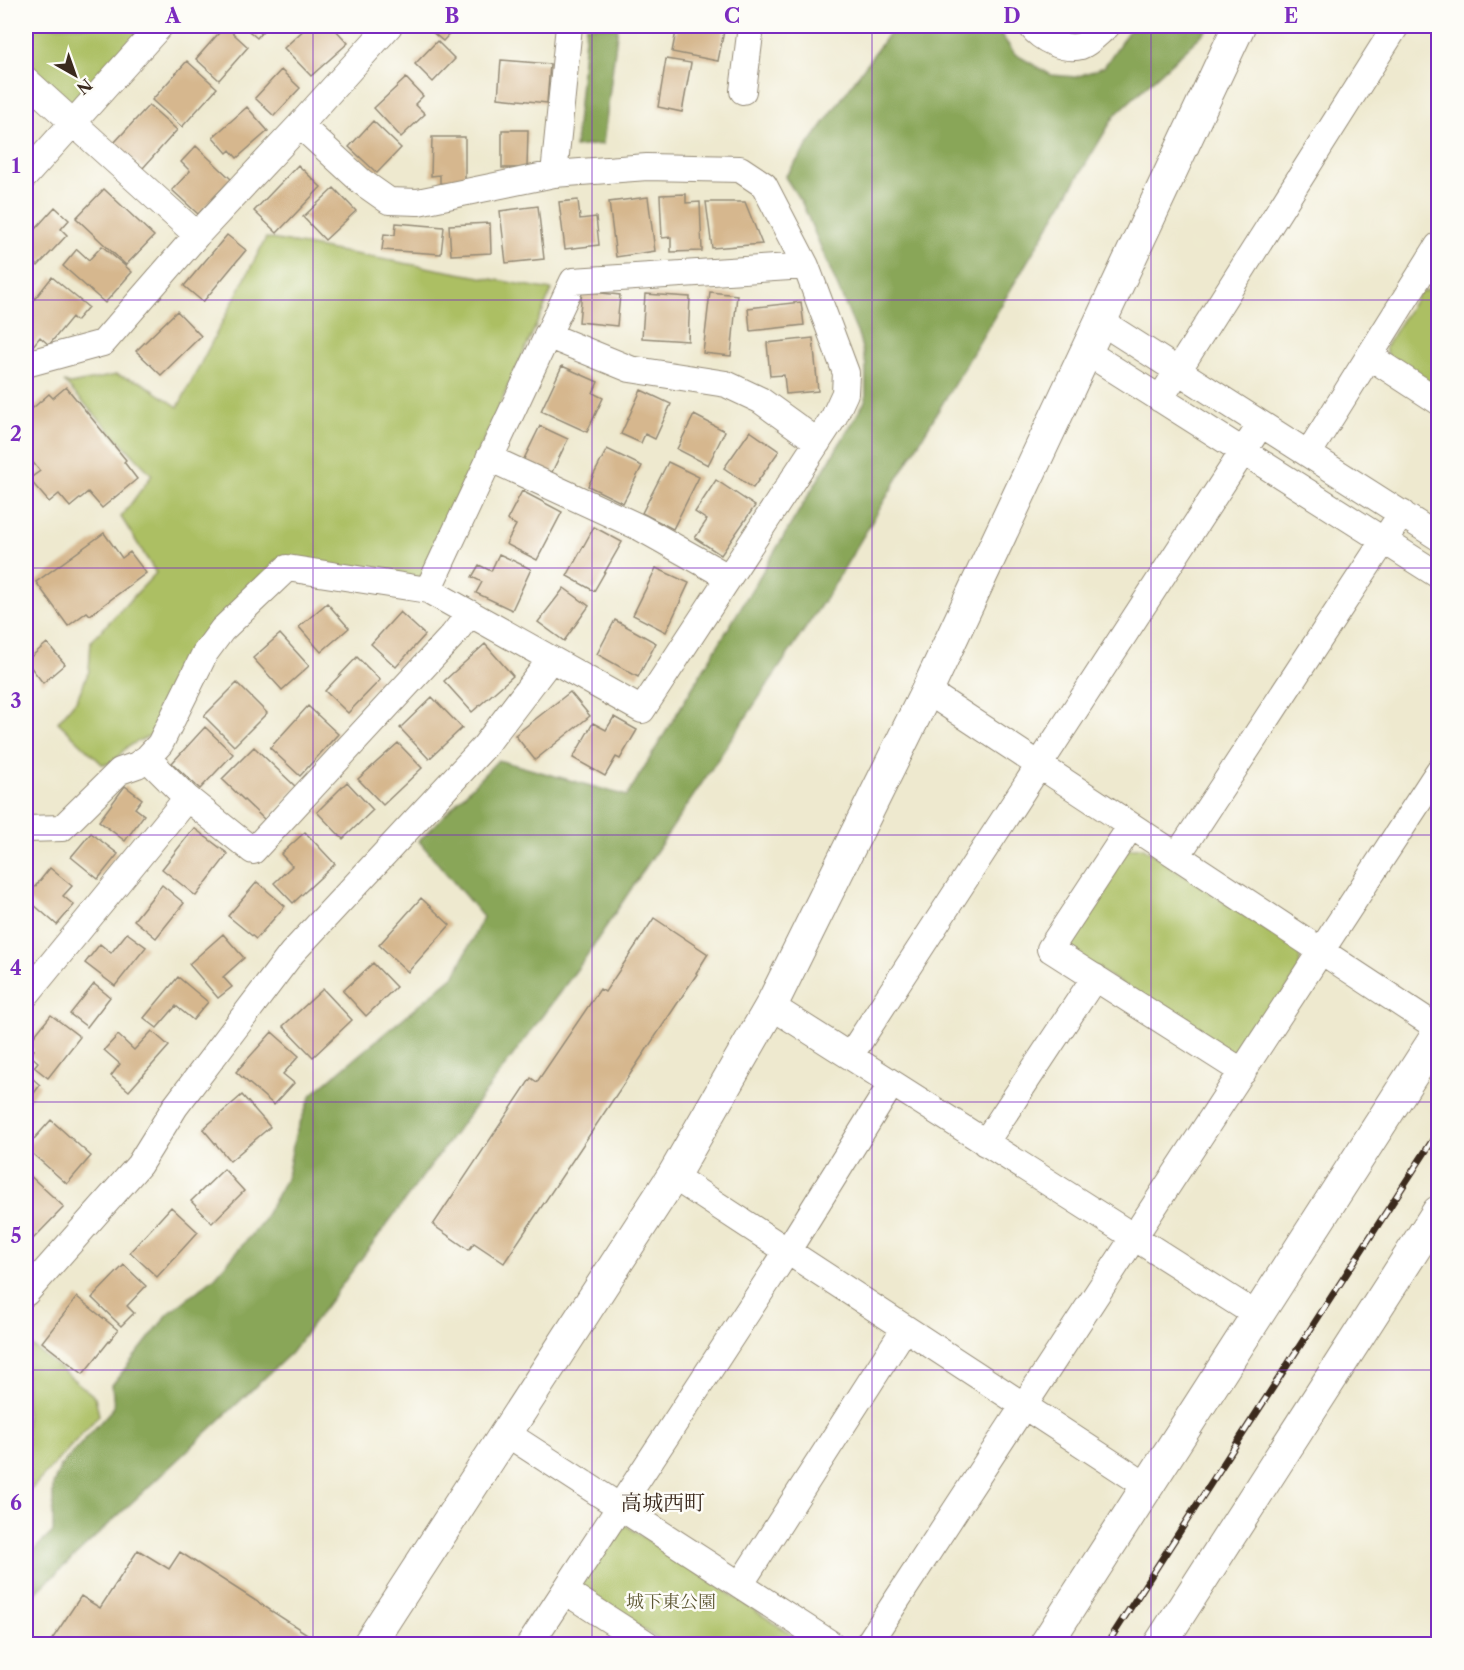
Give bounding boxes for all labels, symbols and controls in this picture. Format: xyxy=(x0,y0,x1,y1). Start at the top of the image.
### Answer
text: A xyxy=(164,4,181,28)
text: B xyxy=(445,4,460,28)
text: C xyxy=(724,4,740,28)
text: D xyxy=(1003,4,1021,28)
text: E xyxy=(1284,4,1298,28)
north arrow xyxy=(45,45,105,105)
text: N xyxy=(73,74,96,99)
text: 1 xyxy=(12,154,21,178)
text: 2 xyxy=(10,422,22,446)
text: 3 xyxy=(10,689,22,713)
text: 4 xyxy=(10,956,22,980)
text: 5 xyxy=(10,1224,22,1248)
district label: 高城西町 xyxy=(621,1490,705,1515)
text: 6 xyxy=(10,1491,22,1515)
park label: 城下東公園 xyxy=(626,1591,716,1613)

